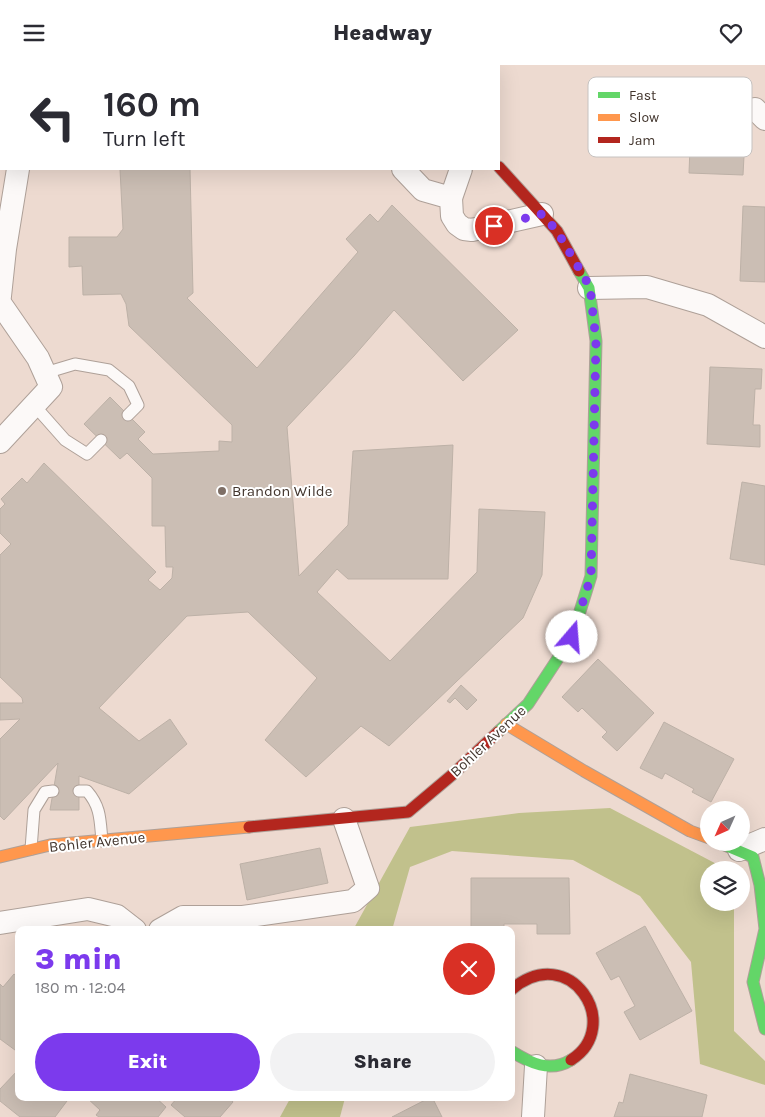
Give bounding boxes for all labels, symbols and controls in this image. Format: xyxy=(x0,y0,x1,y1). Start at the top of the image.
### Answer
icon: menu xyxy=(20,19,48,47)
icon: heart xyxy=(717,19,745,47)
text: Headway xyxy=(333,20,432,46)
legend xyxy=(588,77,752,157)
text: 160 m xyxy=(103,84,201,125)
icon: left xyxy=(20,85,85,150)
text: Fast xyxy=(629,87,656,104)
text: Slow xyxy=(629,109,659,126)
text: Turn left xyxy=(103,126,186,152)
text: Jam xyxy=(629,132,655,149)
pin xyxy=(473,205,515,247)
icon: arrive xyxy=(480,212,508,240)
place label: Brandon Wilde xyxy=(232,482,332,500)
marker: Brandon Wilde xyxy=(216,485,228,497)
position arrow xyxy=(545,610,597,662)
street label: Bohler Avenue xyxy=(446,701,530,781)
north arrow xyxy=(700,801,750,851)
map controls xyxy=(700,801,750,911)
street label: Bohler Avenue xyxy=(48,828,146,856)
button: layers xyxy=(700,861,750,911)
text: 3 min xyxy=(35,941,122,977)
button: close xyxy=(443,943,495,995)
text: 180 m · 12:04 xyxy=(35,978,126,997)
button: Exit xyxy=(35,1033,260,1091)
button: Share xyxy=(270,1033,495,1091)

